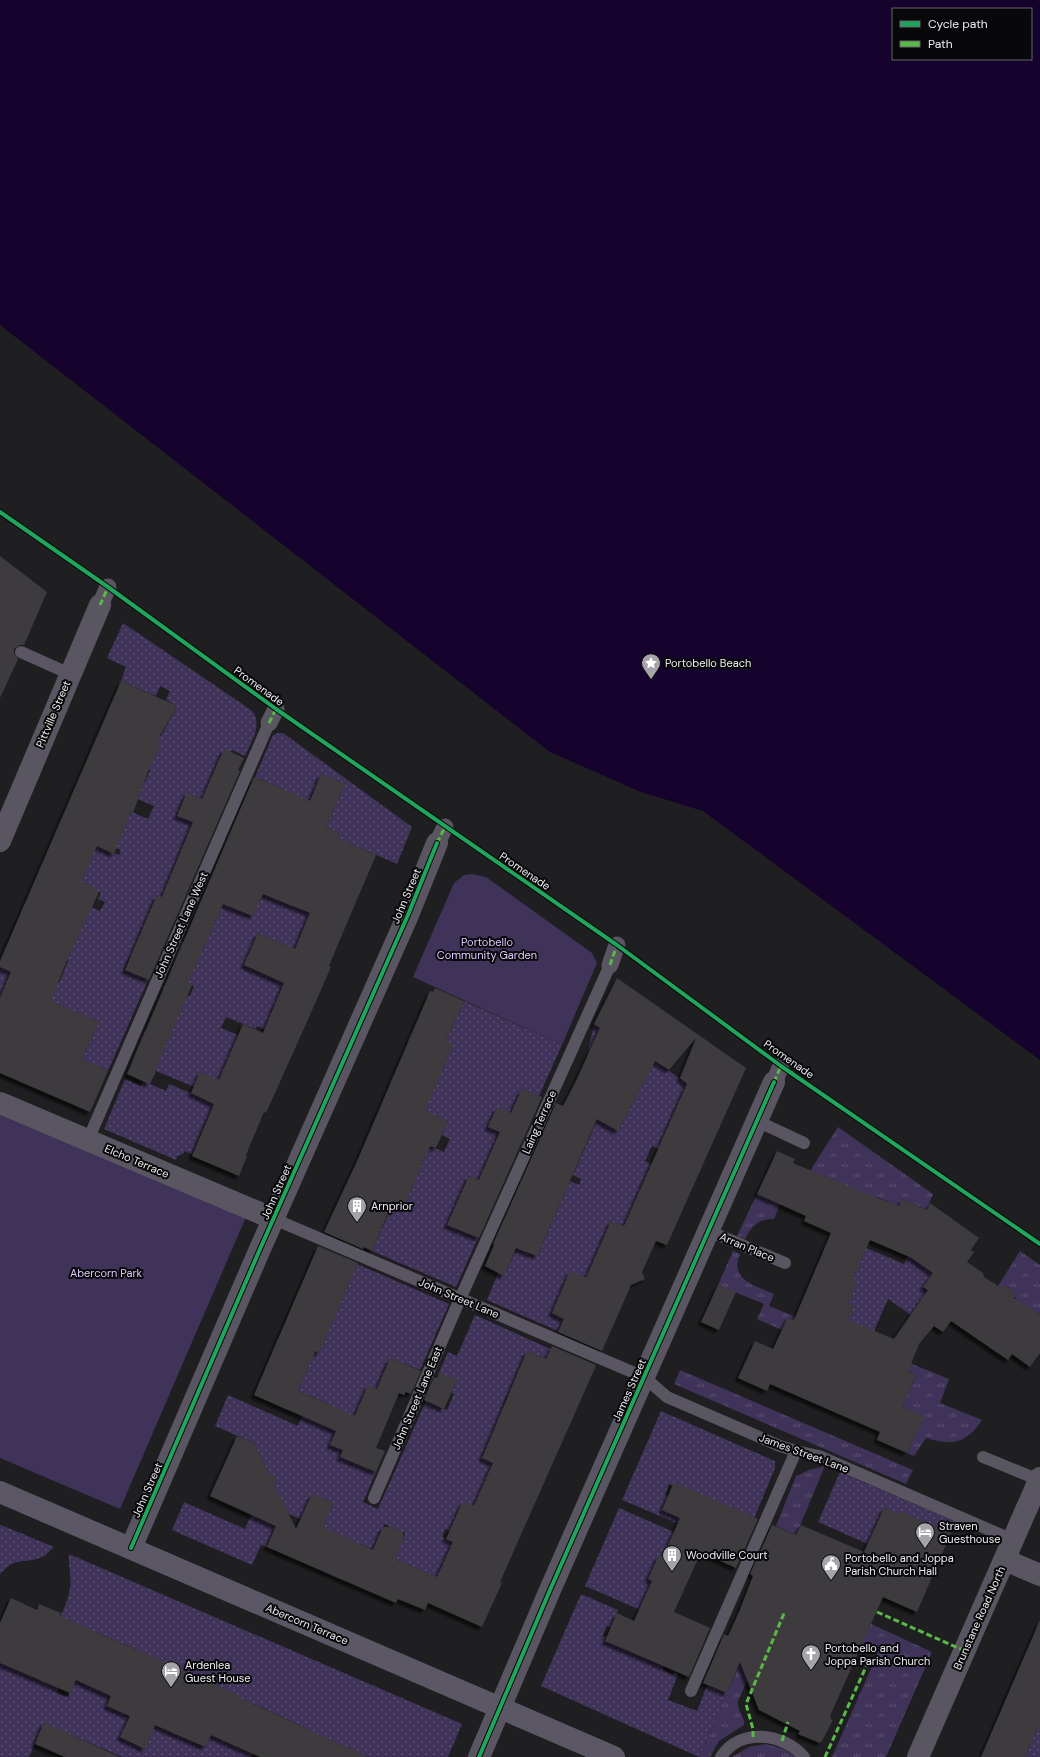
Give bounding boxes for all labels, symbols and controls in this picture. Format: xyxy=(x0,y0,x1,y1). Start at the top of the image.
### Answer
legend xyxy=(892,8,1032,60)
text: Cycle path xyxy=(928,16,988,32)
text: Path xyxy=(928,36,953,52)
place icon: Portobello Beach xyxy=(640,652,662,680)
place label: Portobello Beach xyxy=(665,656,751,670)
street label: Promenade xyxy=(231,663,287,709)
street label: Pittville Street xyxy=(33,678,73,750)
street label: Promenade xyxy=(497,849,553,893)
street label: John Street xyxy=(388,866,424,926)
street label: John Street Lane West xyxy=(151,870,211,980)
park label: Portobello Community Garden xyxy=(437,935,537,962)
street label: Promenade xyxy=(761,1037,817,1081)
street label: Laing Terrace xyxy=(519,1088,559,1156)
street label: Elcho Terrace xyxy=(103,1141,171,1181)
street label: John Street xyxy=(258,1162,294,1222)
building icon: Arnprior xyxy=(346,1195,368,1223)
place label: Arnprior xyxy=(371,1199,413,1213)
street label: Arran Place xyxy=(718,1229,776,1265)
park label: Abercorn Park xyxy=(70,1266,143,1280)
street label: John Street Lane xyxy=(417,1275,501,1321)
street label: John Street Lane East xyxy=(389,1344,445,1452)
street label: James Street xyxy=(609,1356,649,1424)
street label: James Street Lane xyxy=(757,1430,851,1476)
street label: John Street xyxy=(129,1460,165,1520)
place label: Straven Guesthouse xyxy=(939,1519,1000,1546)
hotel icon: Straven Guesthouse xyxy=(914,1521,936,1549)
building icon: Woodville Court xyxy=(661,1544,683,1572)
place label: Woodville Court xyxy=(686,1548,768,1562)
place label: Portobello and Joppa Parish Church Hall xyxy=(845,1551,954,1578)
public building icon: Portobello and Joppa Parish Church Hall xyxy=(820,1553,842,1581)
street label: Brunstane Road North xyxy=(950,1564,1008,1672)
street label: Abercorn Terrace xyxy=(264,1600,350,1648)
place label: Portobello and Joppa Parish Church xyxy=(825,1641,930,1668)
church icon: Portobello and Joppa Parish Church xyxy=(800,1643,822,1671)
place label: Ardenlea Guest House xyxy=(185,1658,251,1685)
hotel icon: Ardenlea Guest House xyxy=(160,1660,182,1688)

